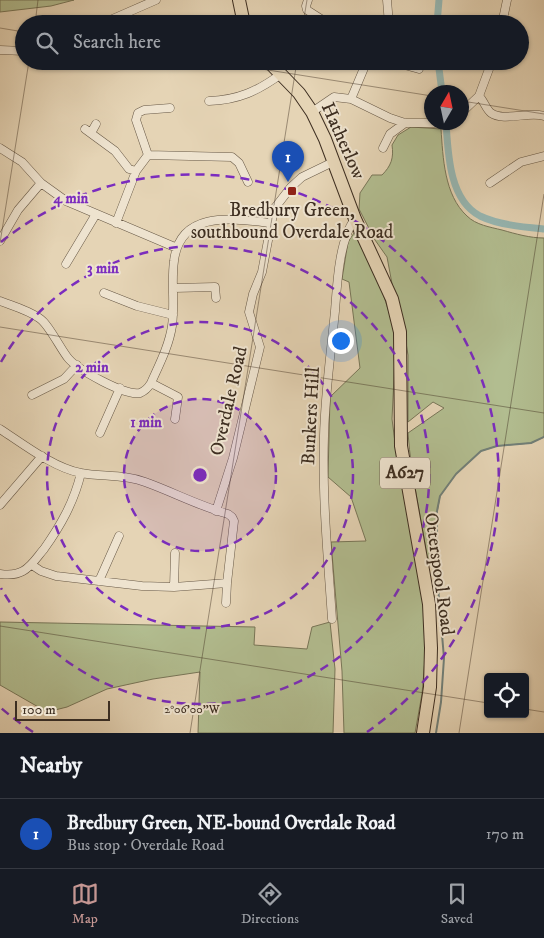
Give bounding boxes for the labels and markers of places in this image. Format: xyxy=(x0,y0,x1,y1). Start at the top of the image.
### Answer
pin: 1 xyxy=(272,141,304,182)
marker: Bredbury Green, southbound Overdale Road xyxy=(286,185,298,197)
place label: Bredbury Green, southbound Overdale Road xyxy=(191,199,394,244)
centre of rings xyxy=(191,466,209,484)

